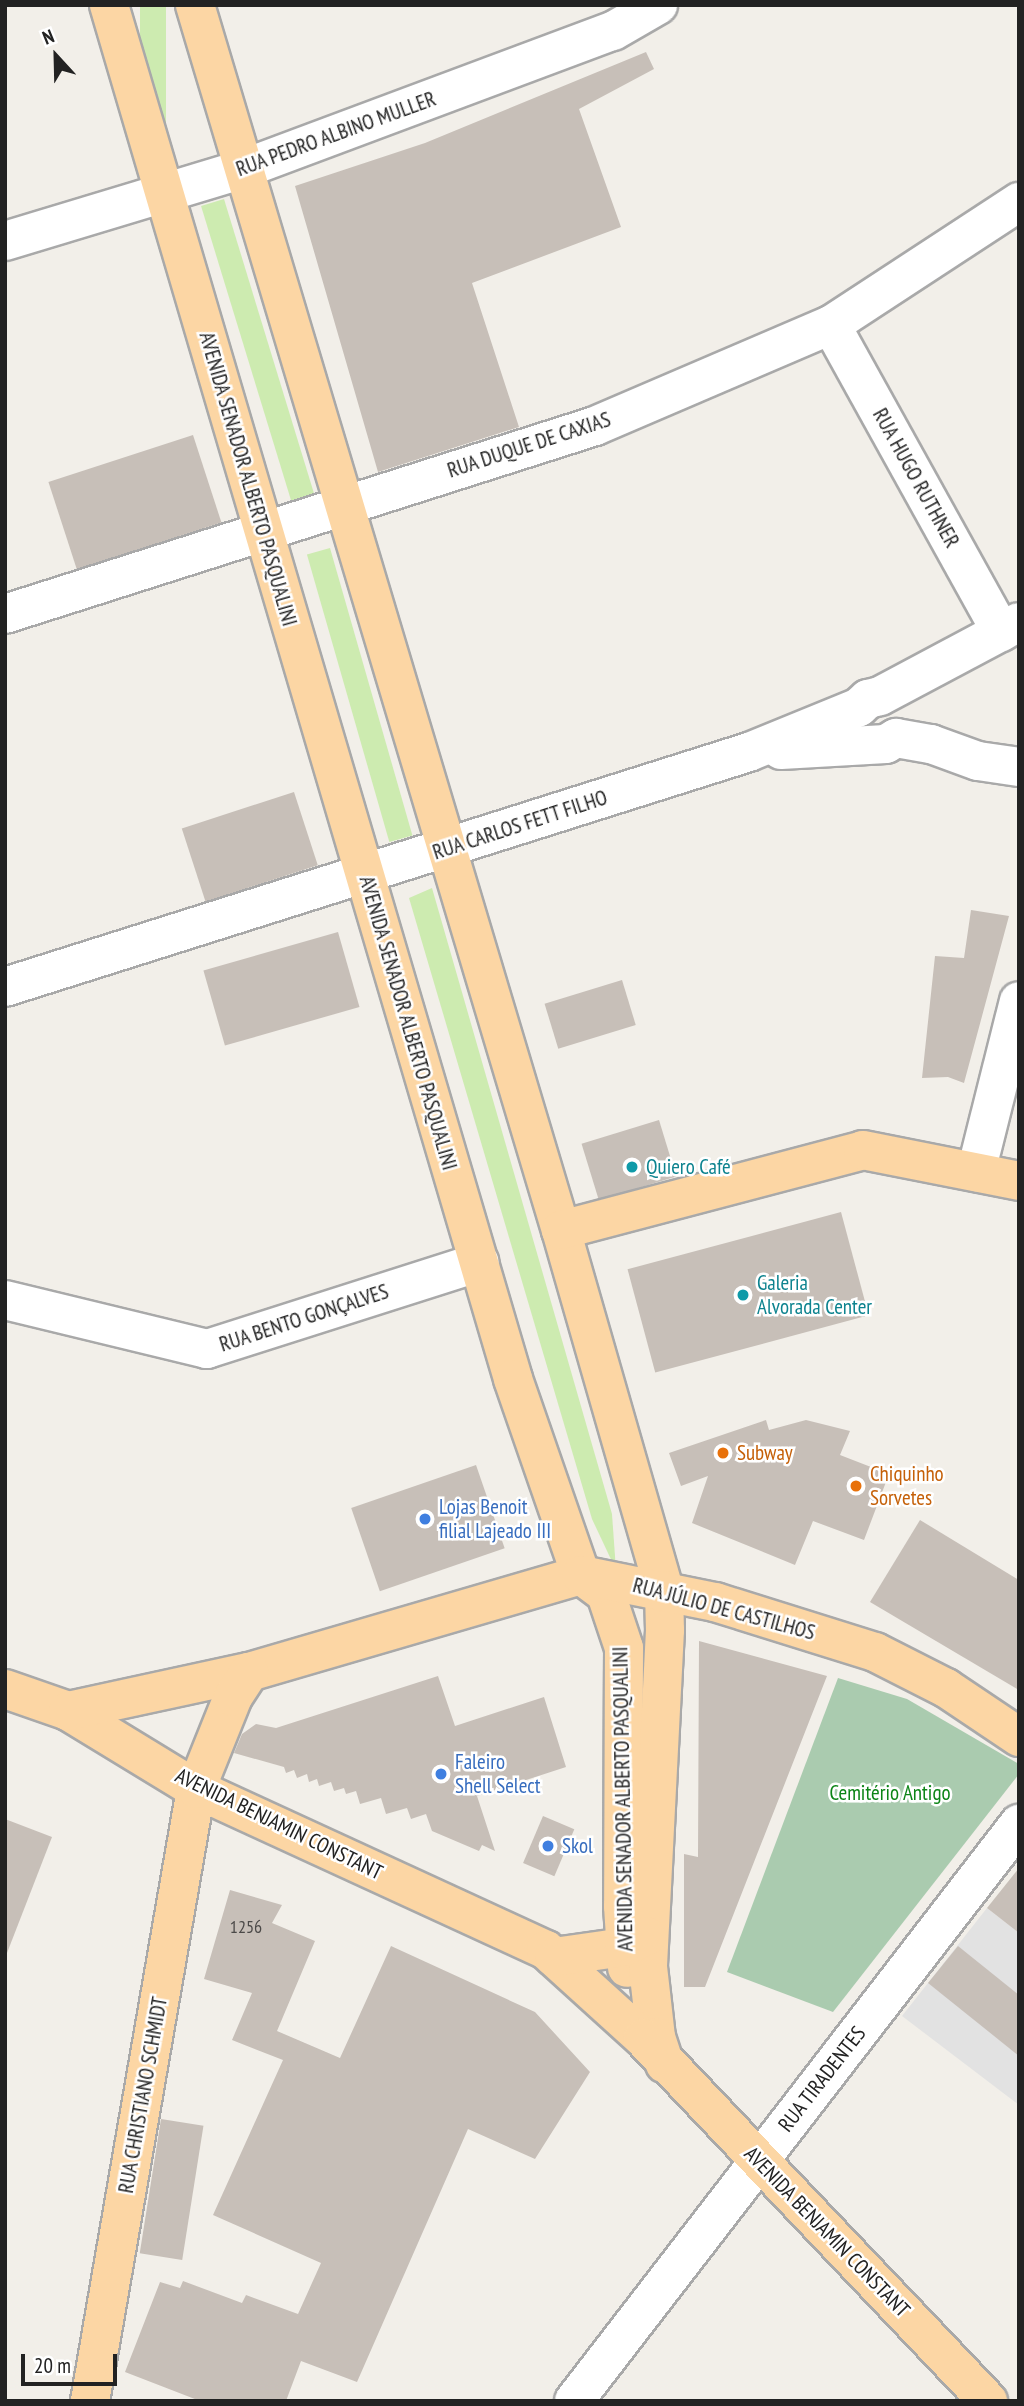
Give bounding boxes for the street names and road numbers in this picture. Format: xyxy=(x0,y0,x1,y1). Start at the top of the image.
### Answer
street label: RUA PEDRO ALBINO MULLER xyxy=(232,86,440,182)
street label: AVENIDA SENADOR ALBERTO PASQUALINI xyxy=(194,328,302,630)
street label: RUA HUGO RUTHNER xyxy=(867,404,965,552)
street label: RUA DUQUE DE CAXIAS xyxy=(444,407,614,483)
street label: RUA CARLOS FETT FILHO xyxy=(429,785,611,865)
street label: AVENIDA SENADOR ALBERTO PASQUALINI xyxy=(354,872,462,1174)
street label: RUA BENTO GONÇALVES xyxy=(216,1279,392,1357)
street label: RUA JÚLIO DE CASTILHOS xyxy=(630,1572,818,1646)
street label: AVENIDA SENADOR ALBERTO PASQUALINI xyxy=(608,1646,638,1952)
street label: AVENIDA BENJAMIN CONSTANT xyxy=(171,1763,387,1885)
street label: RUA CHRISTIANO SCHMIDT xyxy=(113,1995,173,2195)
street label: RUA TIRADENTES xyxy=(773,2021,871,2137)
street label: AVENIDA BENJAMIN CONSTANT xyxy=(739,2141,915,2323)

